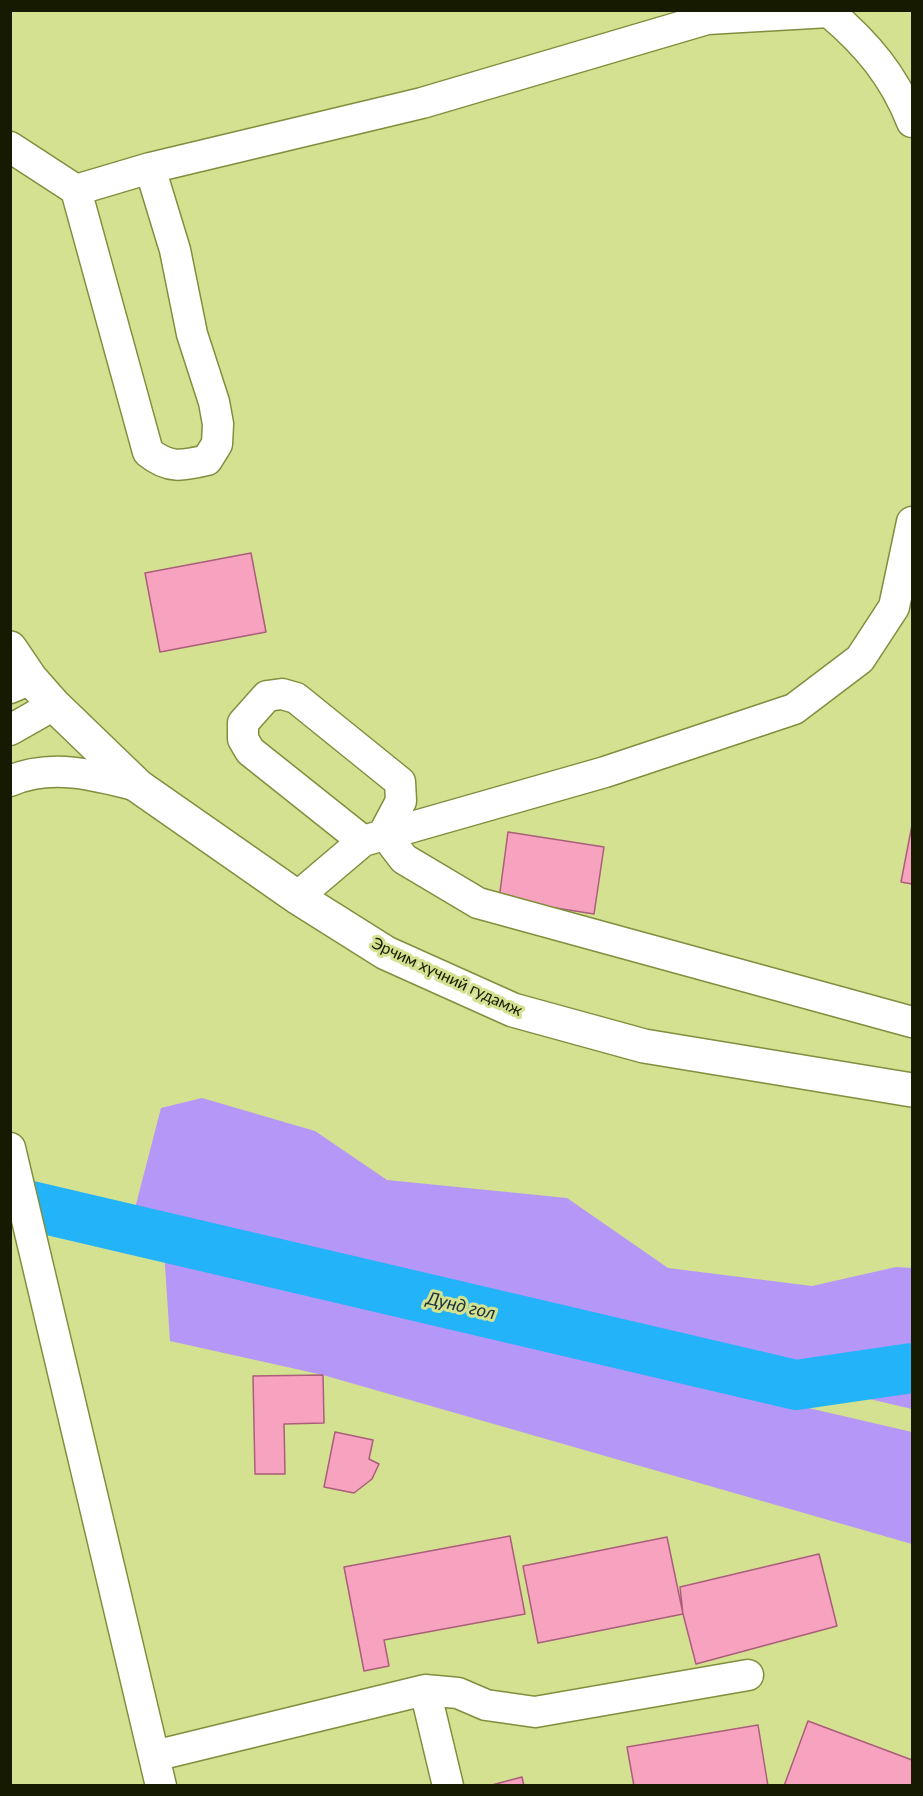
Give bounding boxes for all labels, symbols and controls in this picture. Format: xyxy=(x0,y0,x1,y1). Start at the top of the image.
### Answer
street label: Эрчим хүчний гудамж xyxy=(369,934,525,1020)
water label: Дунд гол xyxy=(424,1288,498,1324)

